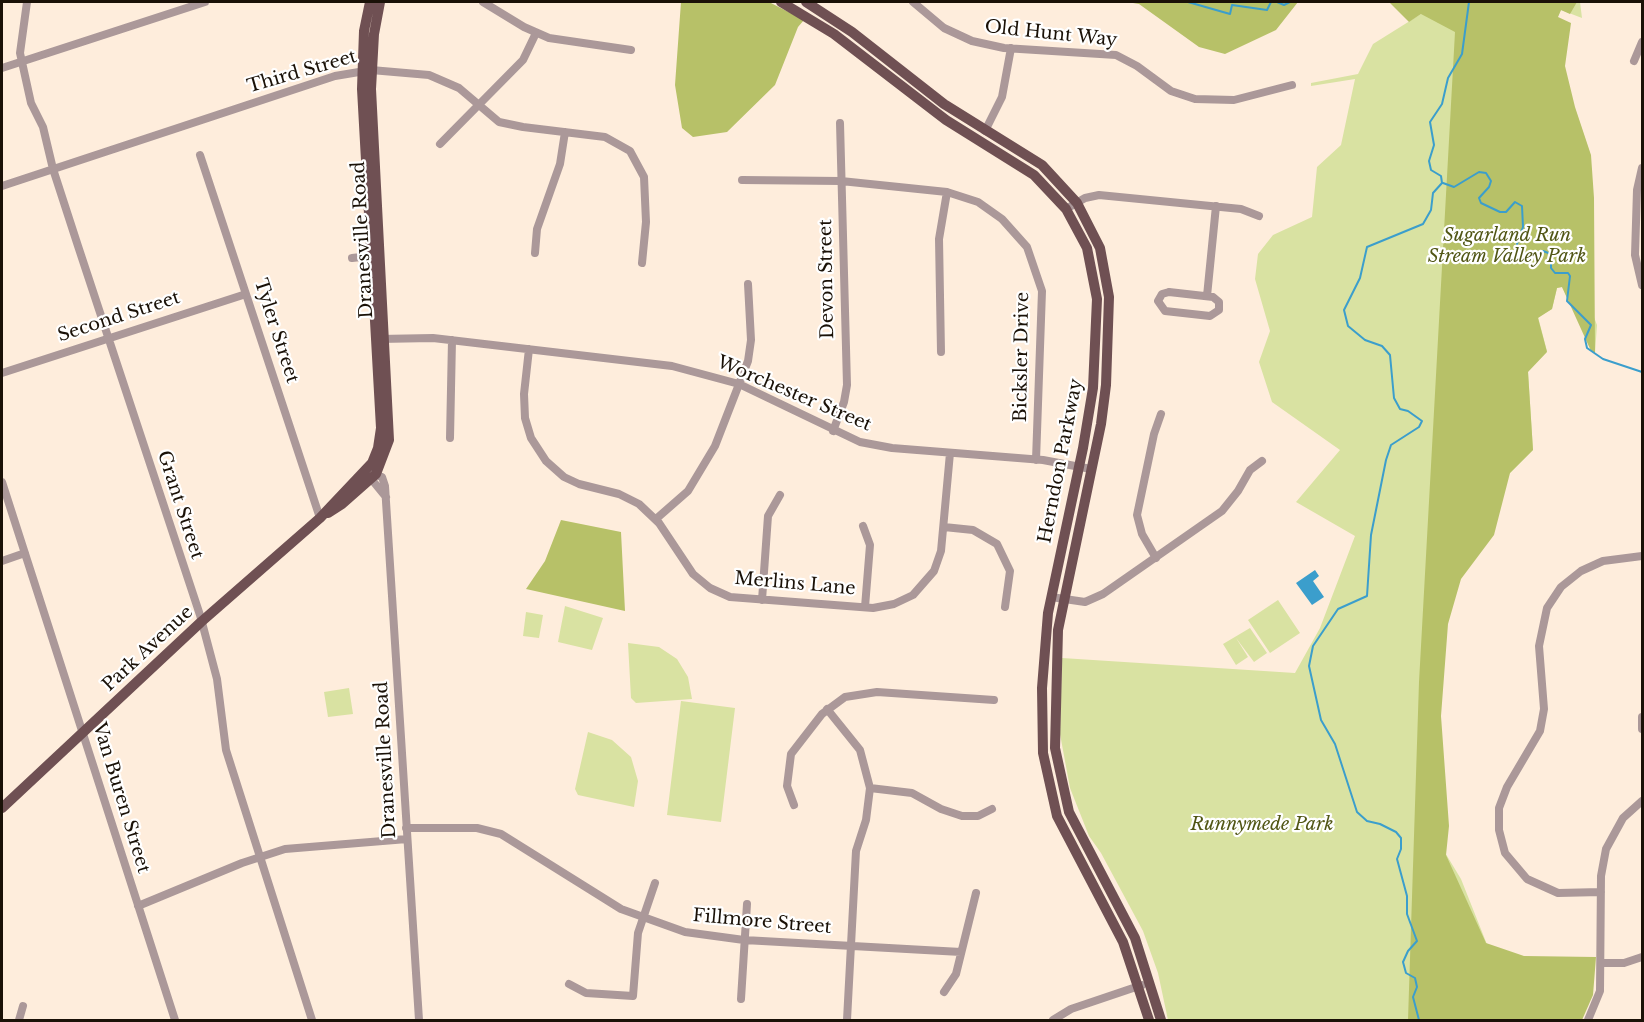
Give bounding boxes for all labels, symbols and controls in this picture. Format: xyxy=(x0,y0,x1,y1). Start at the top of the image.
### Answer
street label: Old Hunt Way xyxy=(984,16,1118,52)
street label: Third Street xyxy=(245,46,359,98)
street label: Dranesville Road xyxy=(348,161,378,319)
street label: Devon Street xyxy=(815,219,839,339)
park label: Sugarland Run Stream Valley Park xyxy=(1428,225,1586,268)
street label: Tyler Street xyxy=(249,276,303,386)
street label: Second Street xyxy=(55,287,183,347)
street label: Bicksler Drive xyxy=(1010,292,1034,422)
street label: Worchester Street xyxy=(714,352,874,436)
street label: Herndon Parkway xyxy=(1034,377,1088,545)
street label: Grant Street xyxy=(152,448,208,562)
street label: Merlins Lane xyxy=(734,568,856,600)
street label: Park Avenue xyxy=(98,602,198,696)
street label: Dranesville Road xyxy=(371,681,401,839)
street label: Van Buren Street xyxy=(88,720,154,876)
park label: Runnymede Park xyxy=(1190,814,1334,836)
street label: Fillmore Street xyxy=(692,905,832,939)

